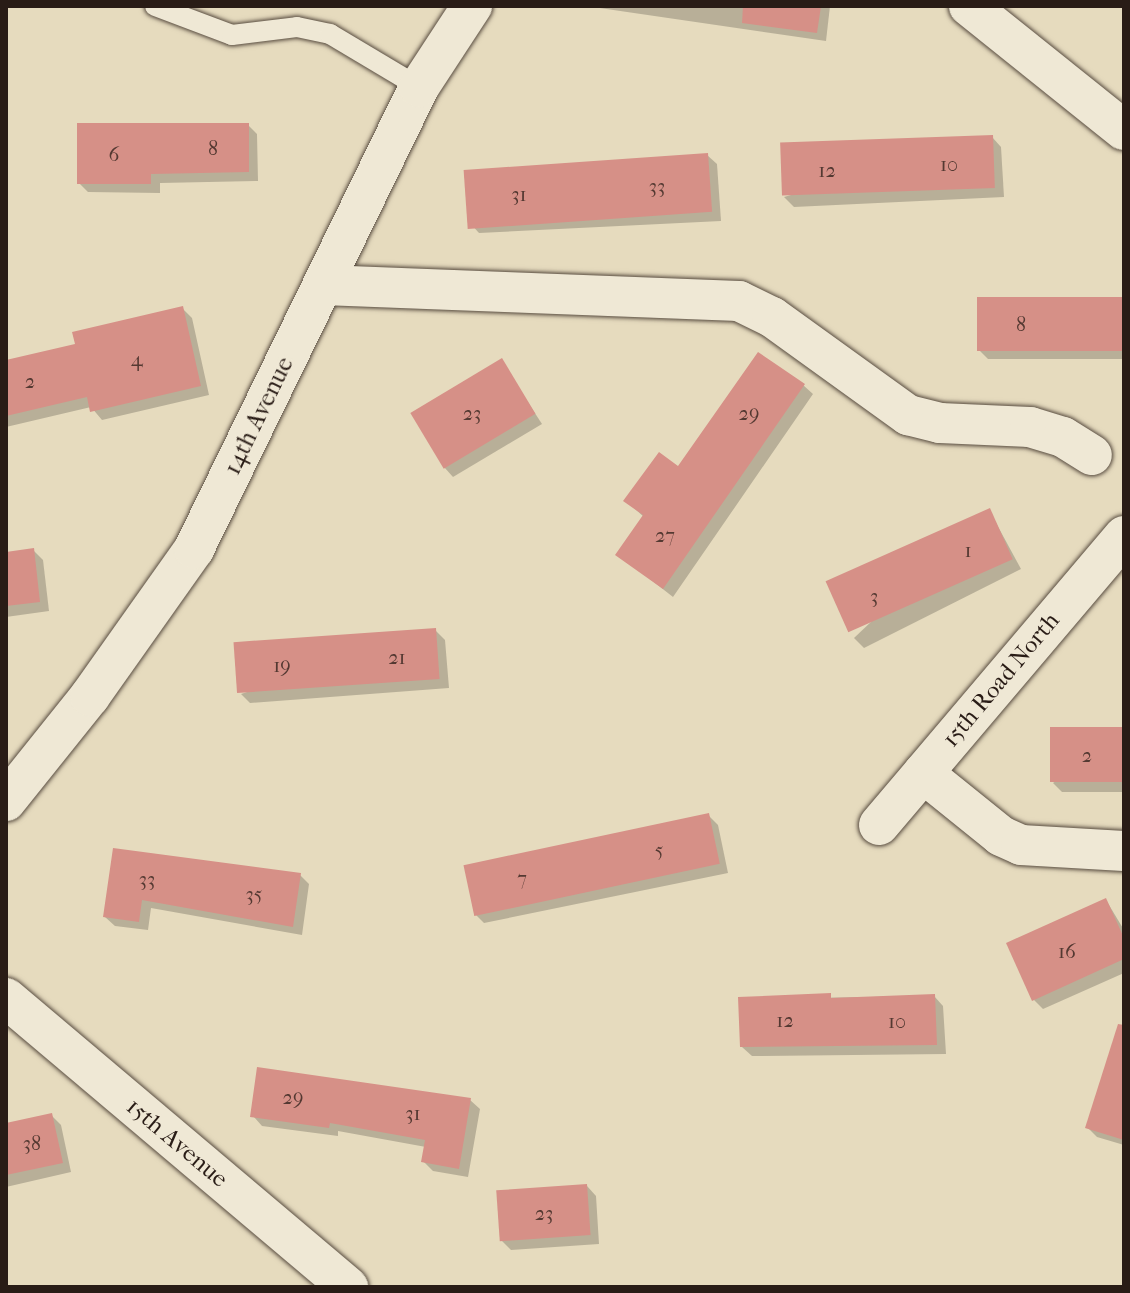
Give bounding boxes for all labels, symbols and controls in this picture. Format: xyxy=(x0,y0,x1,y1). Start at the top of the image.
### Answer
house number: 8 xyxy=(208,136,218,160)
house number: 6 xyxy=(109,142,119,166)
house number: 10 xyxy=(940,152,958,176)
house number: 12 xyxy=(818,158,836,182)
house number: 33 xyxy=(649,174,665,198)
house number: 31 xyxy=(511,182,527,206)
house number: 8 xyxy=(1016,312,1026,336)
house number: 4 xyxy=(131,347,143,371)
street label: 14th Avenue xyxy=(218,352,300,480)
house number: 2 xyxy=(25,369,35,393)
house number: 23 xyxy=(463,401,481,425)
house number: 29 xyxy=(739,401,759,425)
house number: 27 xyxy=(655,523,675,547)
house number: 1 xyxy=(964,538,972,562)
house number: 3 xyxy=(870,584,878,608)
street label: 15th Road North xyxy=(936,607,1066,753)
house number: 21 xyxy=(388,645,406,669)
house number: 19 xyxy=(273,653,291,677)
house number: 2 xyxy=(1082,743,1092,767)
house number: 5 xyxy=(655,838,663,862)
house number: 7 xyxy=(517,866,527,890)
house number: 33 xyxy=(139,867,155,891)
house number: 35 xyxy=(246,882,262,906)
house number: 16 xyxy=(1058,939,1076,963)
house number: 12 xyxy=(776,1008,794,1032)
house number: 10 xyxy=(888,1009,906,1033)
house number: 29 xyxy=(283,1085,303,1109)
street label: 15th Avenue xyxy=(120,1092,234,1194)
house number: 31 xyxy=(405,1101,421,1125)
house number: 38 xyxy=(23,1131,41,1155)
house number: 23 xyxy=(535,1201,553,1225)

